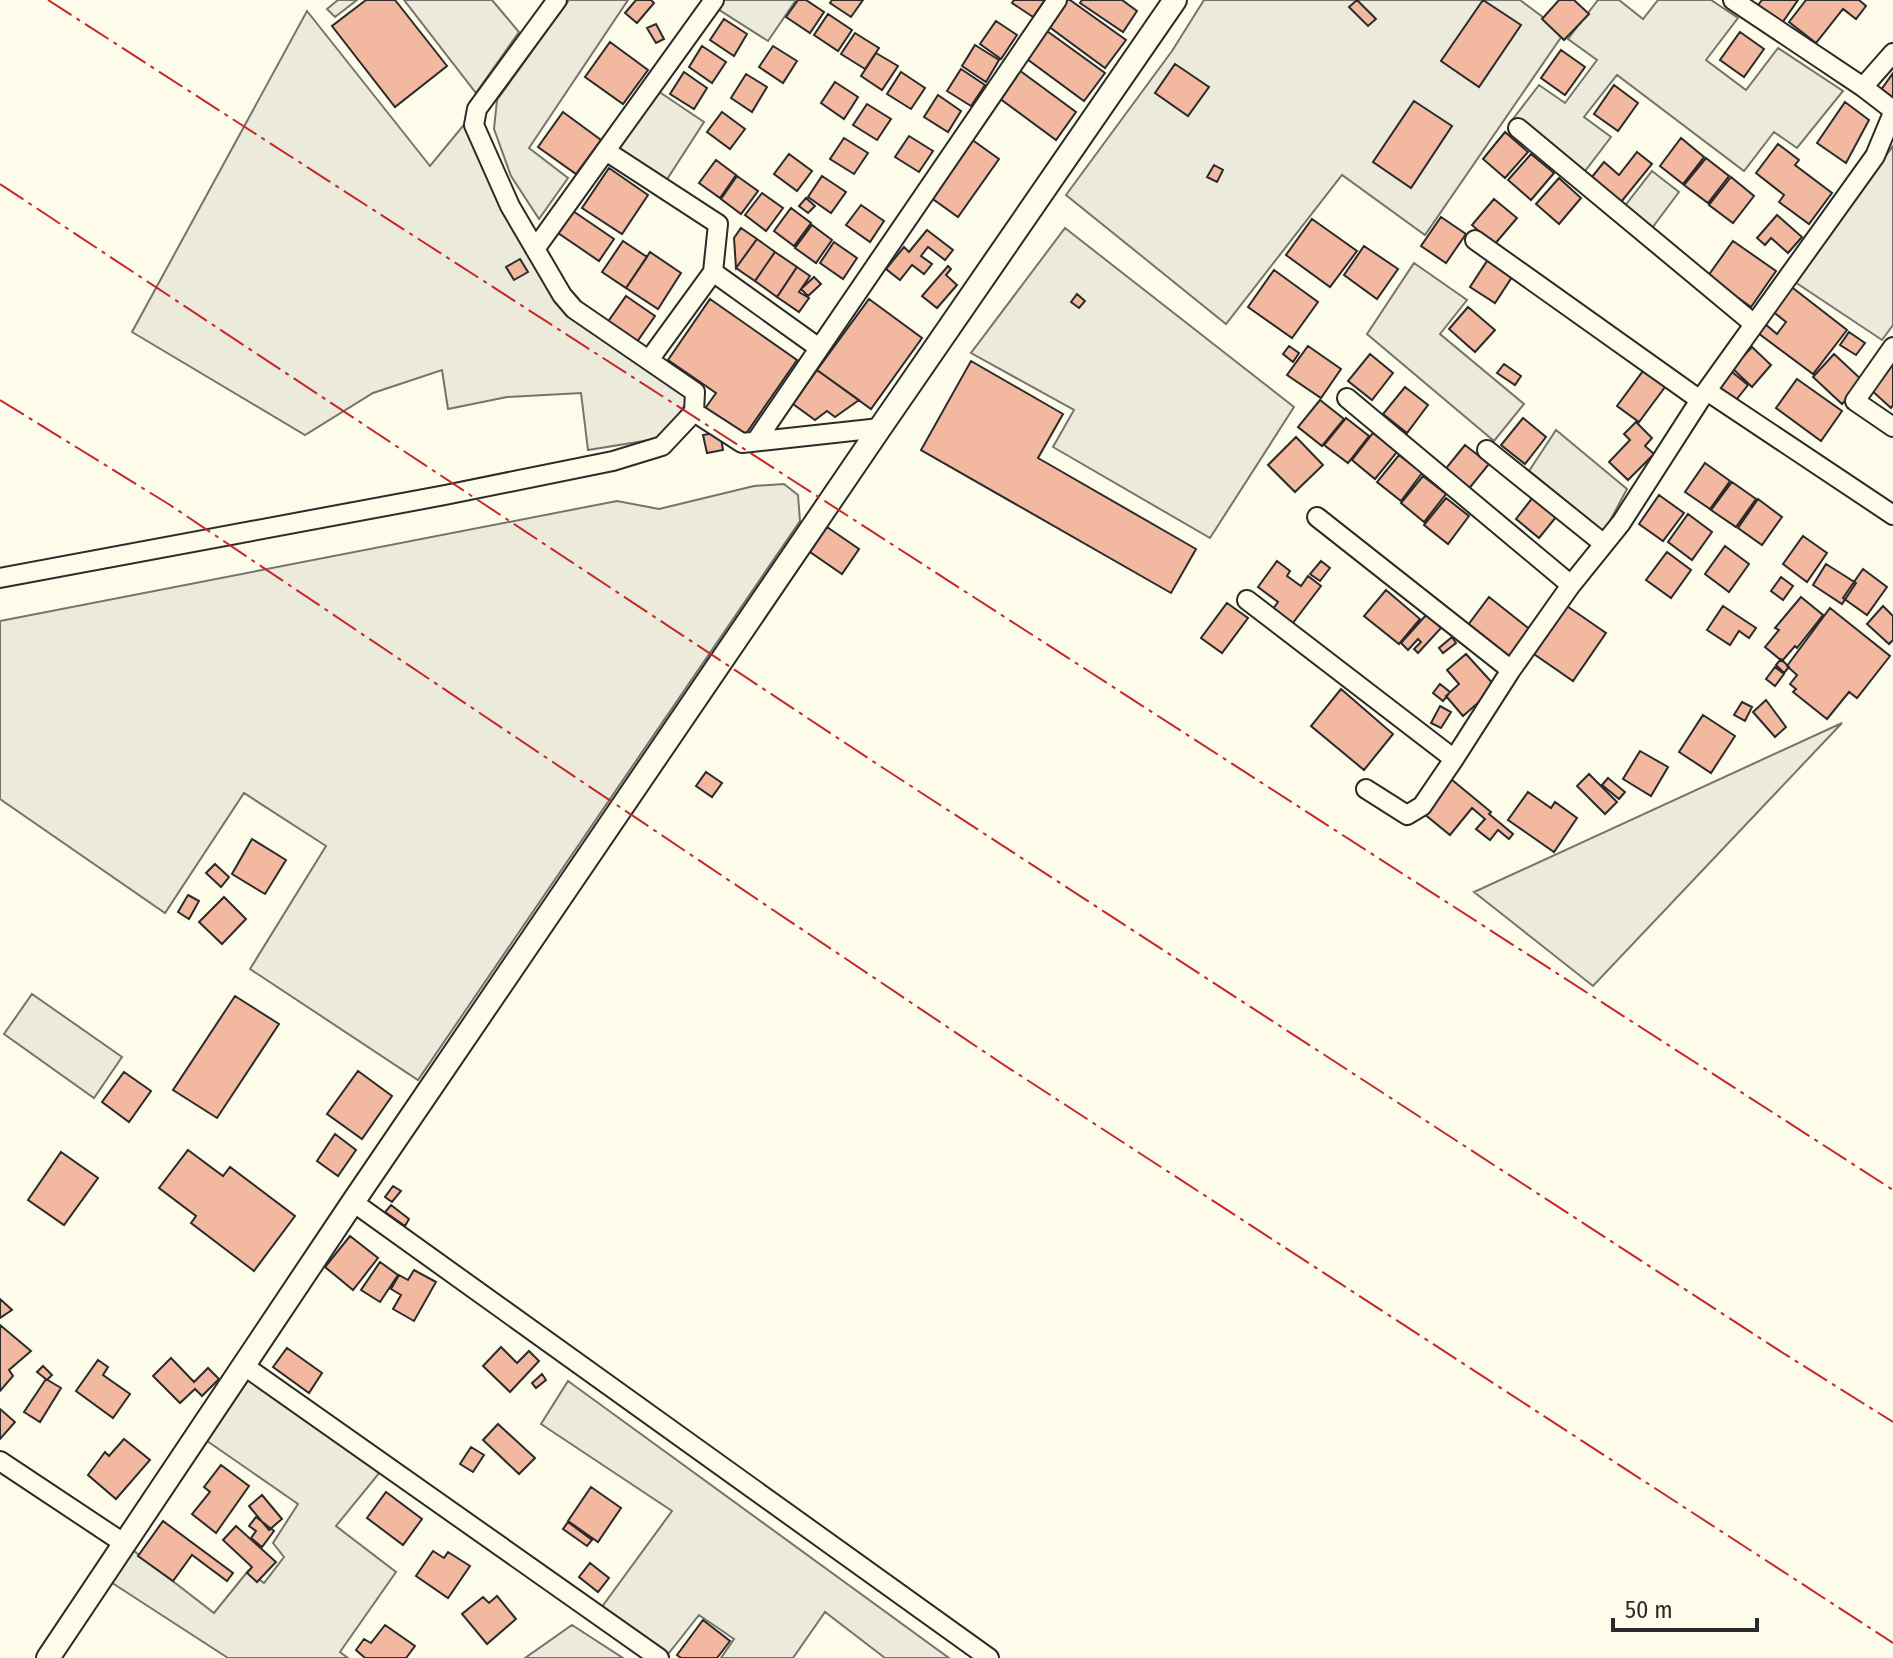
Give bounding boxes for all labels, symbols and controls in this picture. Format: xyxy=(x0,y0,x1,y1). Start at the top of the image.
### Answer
scale bar xyxy=(1613,1582,1757,1632)
text: 50 m xyxy=(1625,1596,1673,1624)

